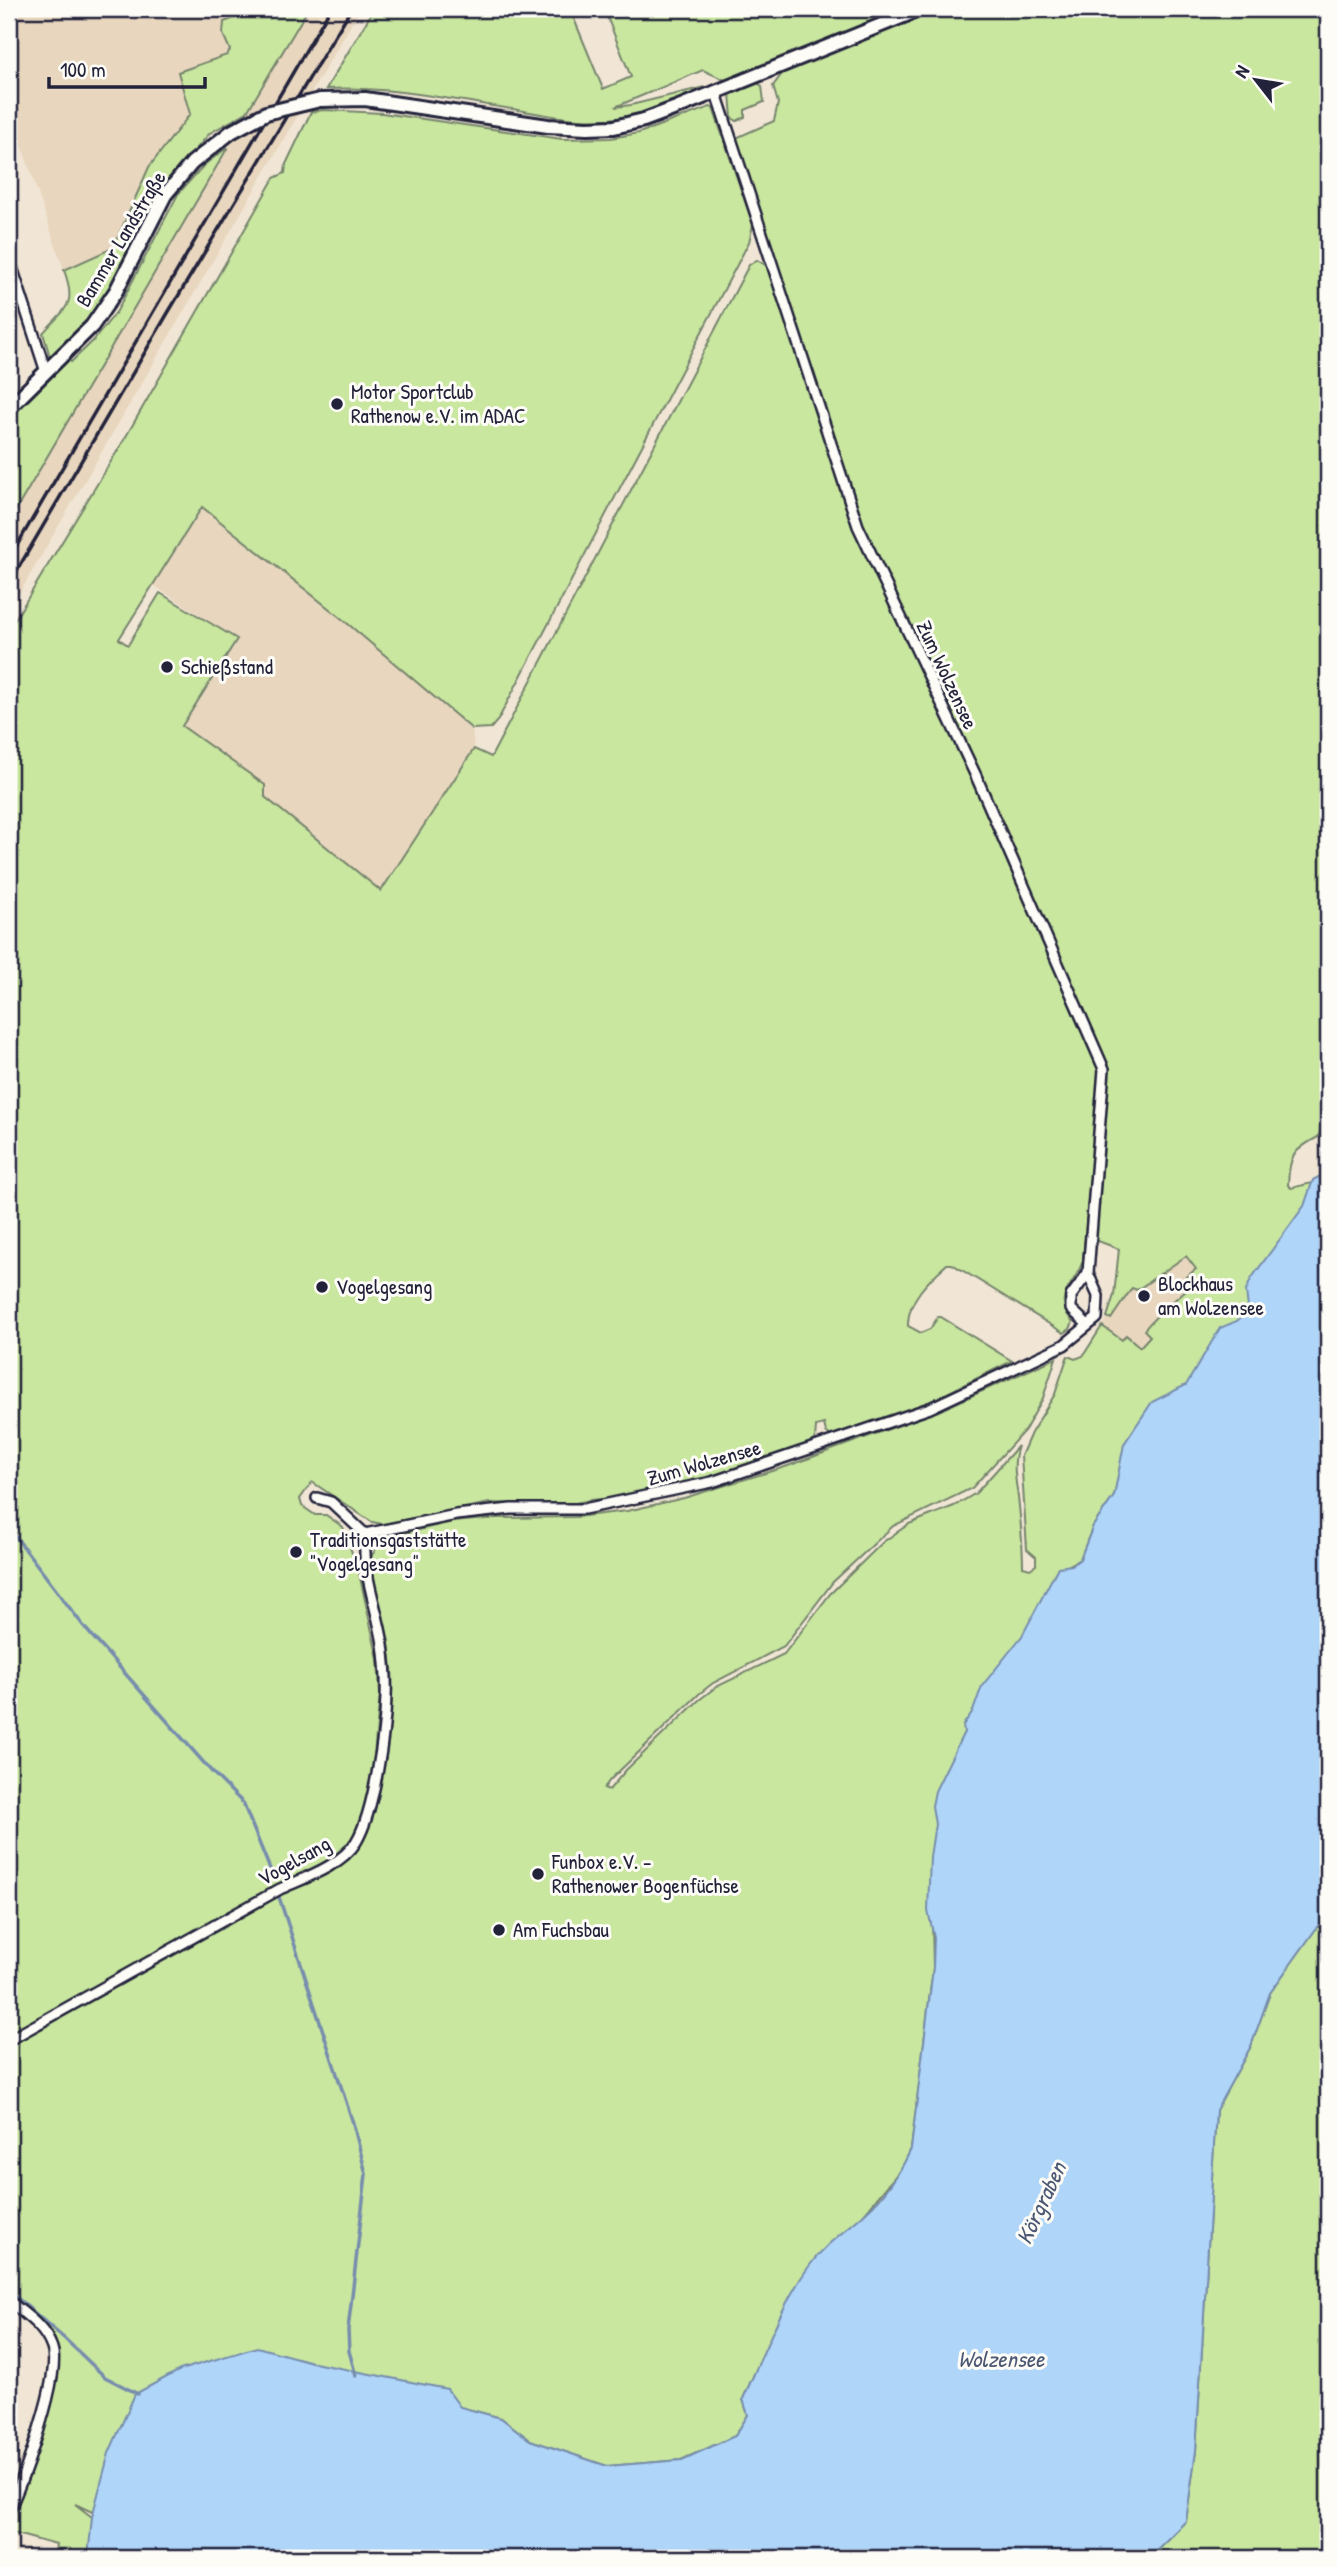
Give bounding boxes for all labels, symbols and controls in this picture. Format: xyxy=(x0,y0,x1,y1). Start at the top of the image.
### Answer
scale bar xyxy=(49,46,205,90)
north arrow xyxy=(1222,46,1292,116)
text: 100 m xyxy=(60,55,106,84)
text: N xyxy=(1228,60,1255,82)
street label: Bammer Landstraße xyxy=(69,165,173,312)
place label: Motor Sportclub Rathenow e.V. im ADAC xyxy=(351,377,525,430)
marker: Motor Sportclub Rathenow e.V. im ADAC xyxy=(329,396,345,412)
street label: Zum Wolzensee xyxy=(910,616,985,734)
place label: Schießstand xyxy=(181,652,273,681)
marker: Schießstand xyxy=(159,659,175,675)
place label: Blockhaus am Wolzensee xyxy=(1158,1269,1264,1322)
place label: Vogelgesang xyxy=(336,1272,432,1301)
marker: Vogelgesang xyxy=(314,1279,330,1295)
marker: Blockhaus am Wolzensee xyxy=(1136,1288,1152,1304)
street label: Zum Wolzensee xyxy=(644,1432,764,1493)
place label: Traditionsgaststätte "Vogelgesang" xyxy=(310,1525,466,1578)
marker: Traditionsgaststätte "Vogelgesang" xyxy=(288,1544,304,1560)
street label: Vogelsang xyxy=(252,1829,335,1892)
place label: Funbox e.V. - Rathenower Bogenfüchse xyxy=(551,1847,739,1900)
marker: Funbox e.V. - Rathenower Bogenfüchse xyxy=(530,1866,546,1882)
place label: Am Fuchsbau xyxy=(513,1915,610,1944)
marker: Am Fuchsbau xyxy=(491,1922,507,1938)
water label: Körgraben xyxy=(1008,2155,1075,2249)
water label: Wolzensee xyxy=(958,2343,1045,2374)

